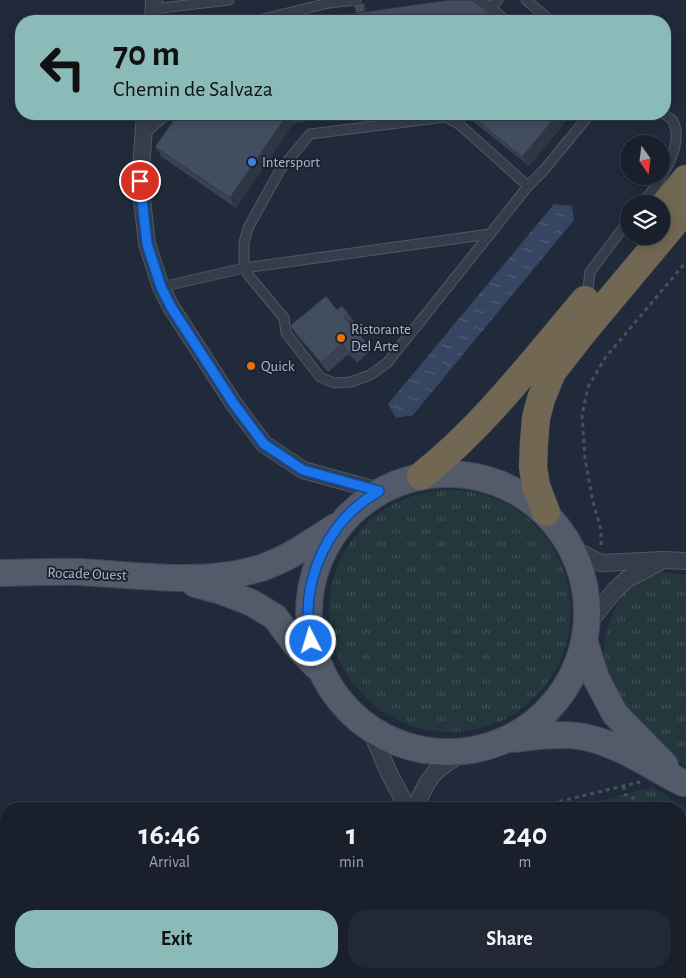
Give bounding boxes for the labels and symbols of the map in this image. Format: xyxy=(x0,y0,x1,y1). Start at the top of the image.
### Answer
north arrow xyxy=(620,135,670,185)
place label: Intersport xyxy=(262,155,320,170)
marker: Intersport xyxy=(246,156,258,168)
pin xyxy=(119,160,161,202)
place label: Ristorante Del Arte xyxy=(351,322,411,354)
marker: Ristorante Del Arte xyxy=(335,332,347,344)
place label: Quick xyxy=(261,359,295,374)
marker: Quick xyxy=(245,360,257,372)
street label: Rocade Ouest xyxy=(47,565,127,583)
position arrow xyxy=(284,614,336,666)

